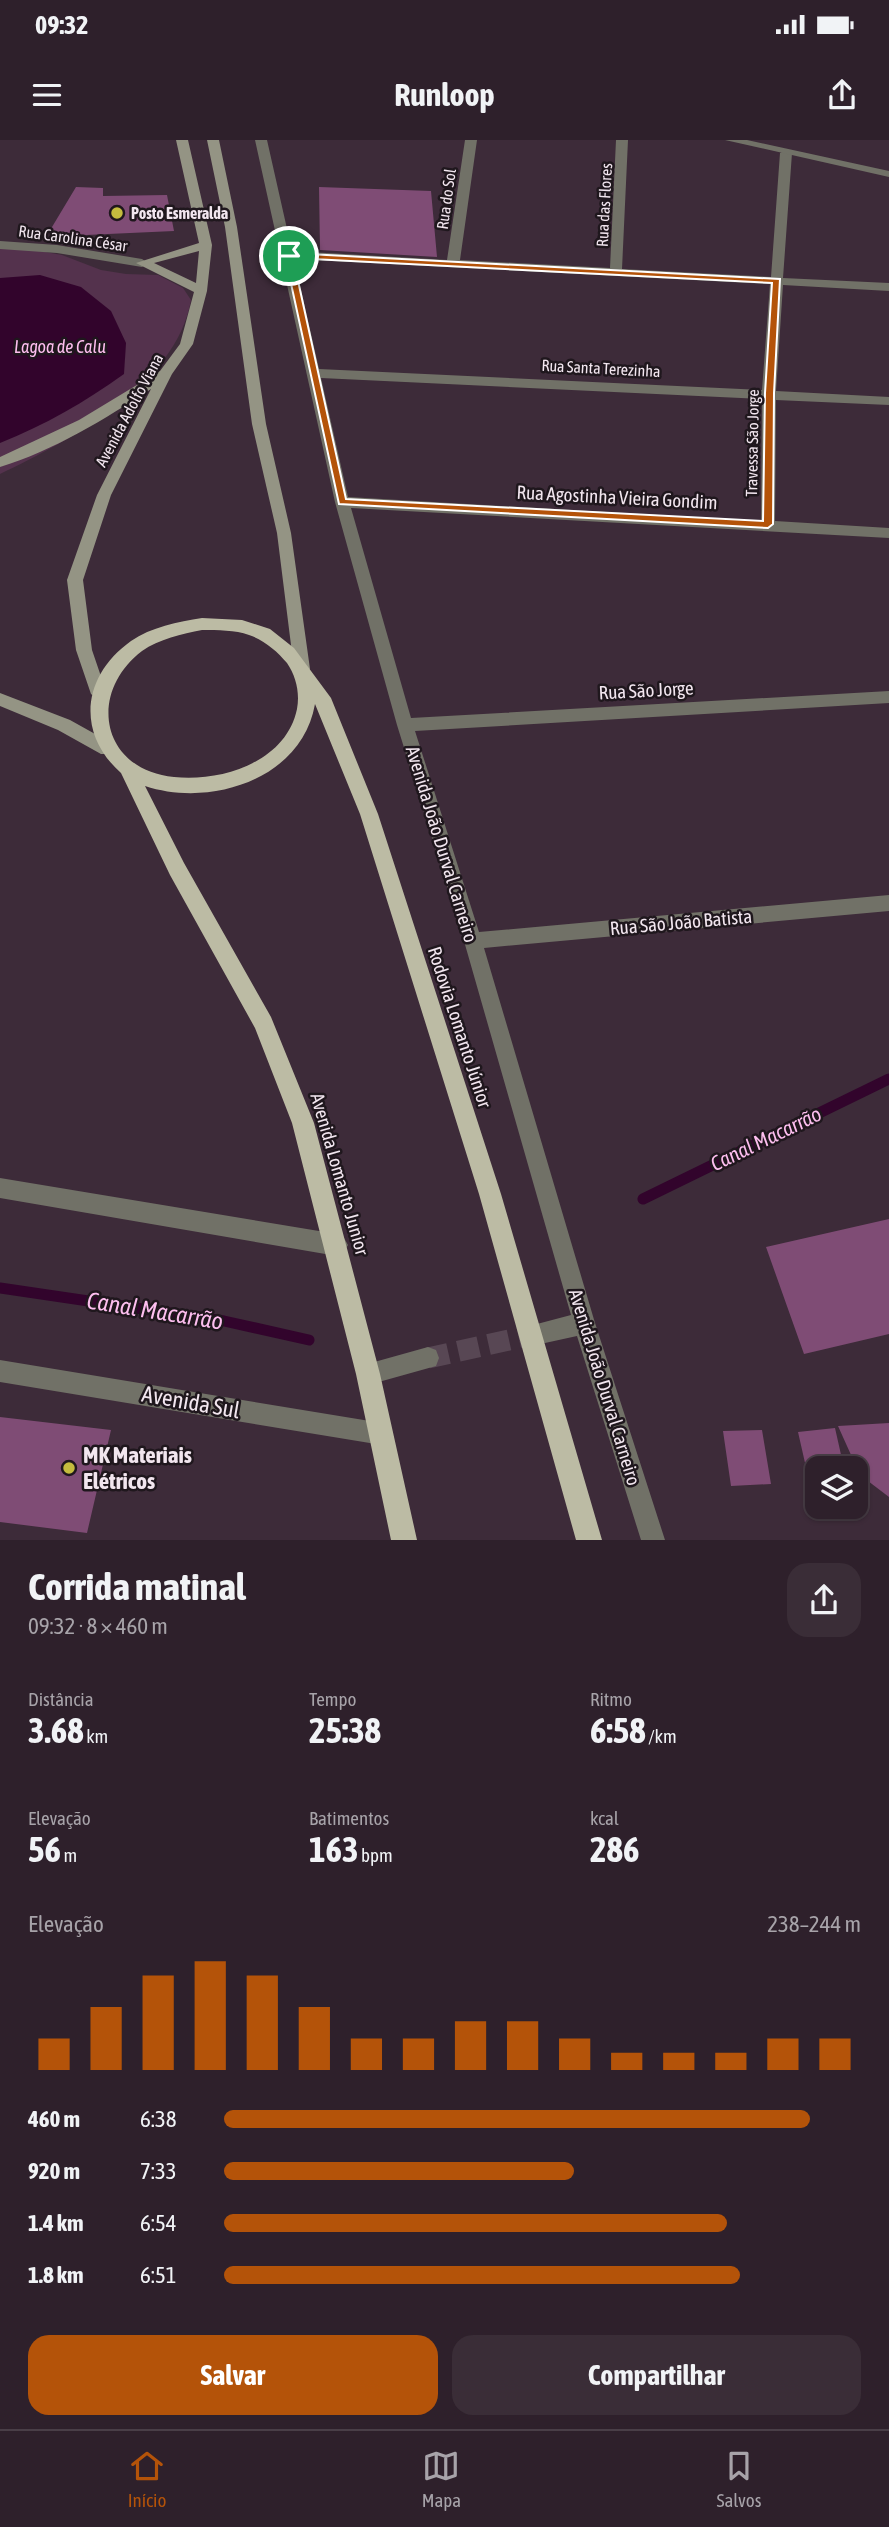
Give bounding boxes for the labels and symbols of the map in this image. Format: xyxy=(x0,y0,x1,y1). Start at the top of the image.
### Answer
street label: Rua das Flores xyxy=(593,162,615,247)
street label: Rua do Sol xyxy=(433,167,459,231)
place label: Posto Esmeralda xyxy=(131,204,228,222)
marker: Posto Esmeralda xyxy=(109,205,125,221)
street label: Rua Carolina César xyxy=(17,221,129,255)
pin xyxy=(259,226,319,286)
water label: Lagoa de Calu xyxy=(14,336,106,357)
street label: Avenida Adolfo Viana xyxy=(92,350,166,470)
street label: Rua Santa Terezinha xyxy=(541,356,661,380)
street label: Travessa São Jorge xyxy=(742,389,763,497)
street label: Rua Agostinha Vieira Gondim xyxy=(516,481,718,513)
street label: Rua São Jorge xyxy=(598,677,694,703)
street label: Avenida João Durval Carneiro xyxy=(402,743,482,945)
street label: Rua São João Batista xyxy=(609,905,753,939)
street label: Rodovia Lomanto Júnior xyxy=(424,944,497,1111)
street label: Avenida Lomanto Junior xyxy=(306,1090,374,1258)
water label: Canal Macarrão xyxy=(706,1101,825,1175)
water label: Canal Macarrão xyxy=(85,1286,225,1335)
street label: Avenida João Durval Carneiro xyxy=(565,1286,645,1488)
street label: Avenida Sul xyxy=(140,1381,242,1423)
place label: MK Materiais Elétricos xyxy=(83,1442,192,1494)
marker: MK Materiais Elétricos xyxy=(61,1460,77,1476)

